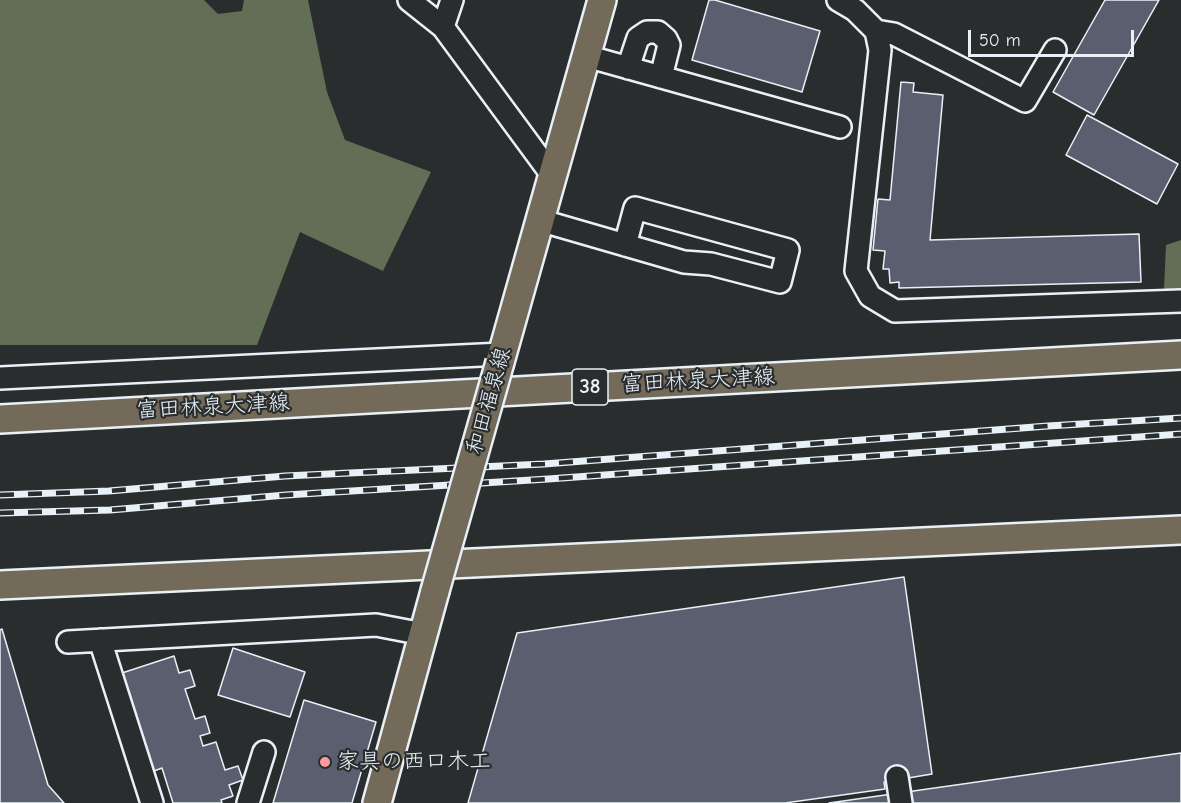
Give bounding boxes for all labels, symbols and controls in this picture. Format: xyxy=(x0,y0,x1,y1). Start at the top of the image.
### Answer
scale bar xyxy=(971,18,1138,56)
text: 50 m xyxy=(979,30,1021,51)
street label: 和田福泉線 xyxy=(461,344,517,458)
street label: 富田林泉大津線 xyxy=(620,364,776,398)
road number: 38 xyxy=(572,369,608,405)
street label: 富田林泉大津線 xyxy=(135,390,291,424)
place label: 家具の西口木工 xyxy=(337,749,491,775)
marker: 家具の西口木工 xyxy=(318,755,332,769)

